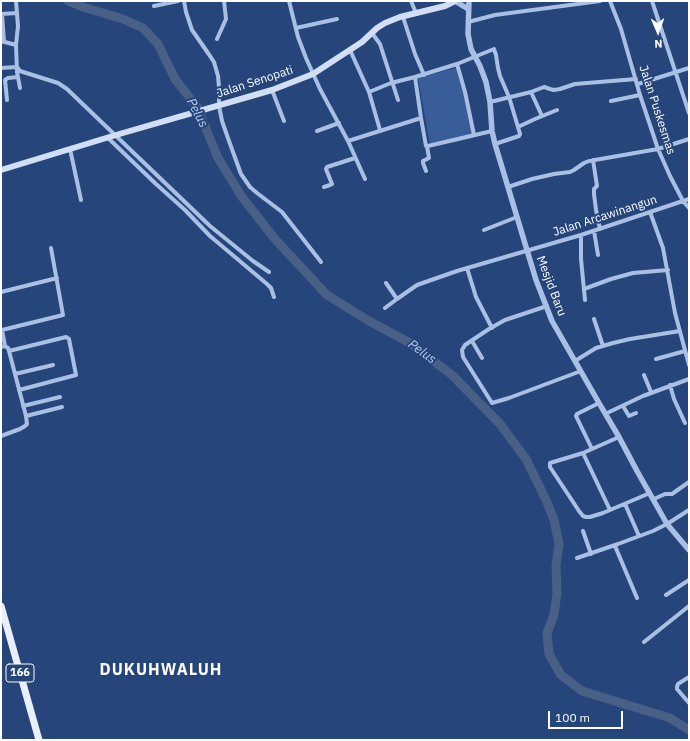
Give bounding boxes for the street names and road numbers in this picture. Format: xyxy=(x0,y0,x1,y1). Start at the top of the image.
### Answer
street label: Jalan Senopati xyxy=(215,63,295,101)
street label: Jalan Puskesmas xyxy=(636,64,678,156)
street label: Jalan Arcawinangun xyxy=(551,192,659,240)
street label: Mesjid Baru xyxy=(533,254,569,318)
road number: 166 xyxy=(6,664,34,682)

